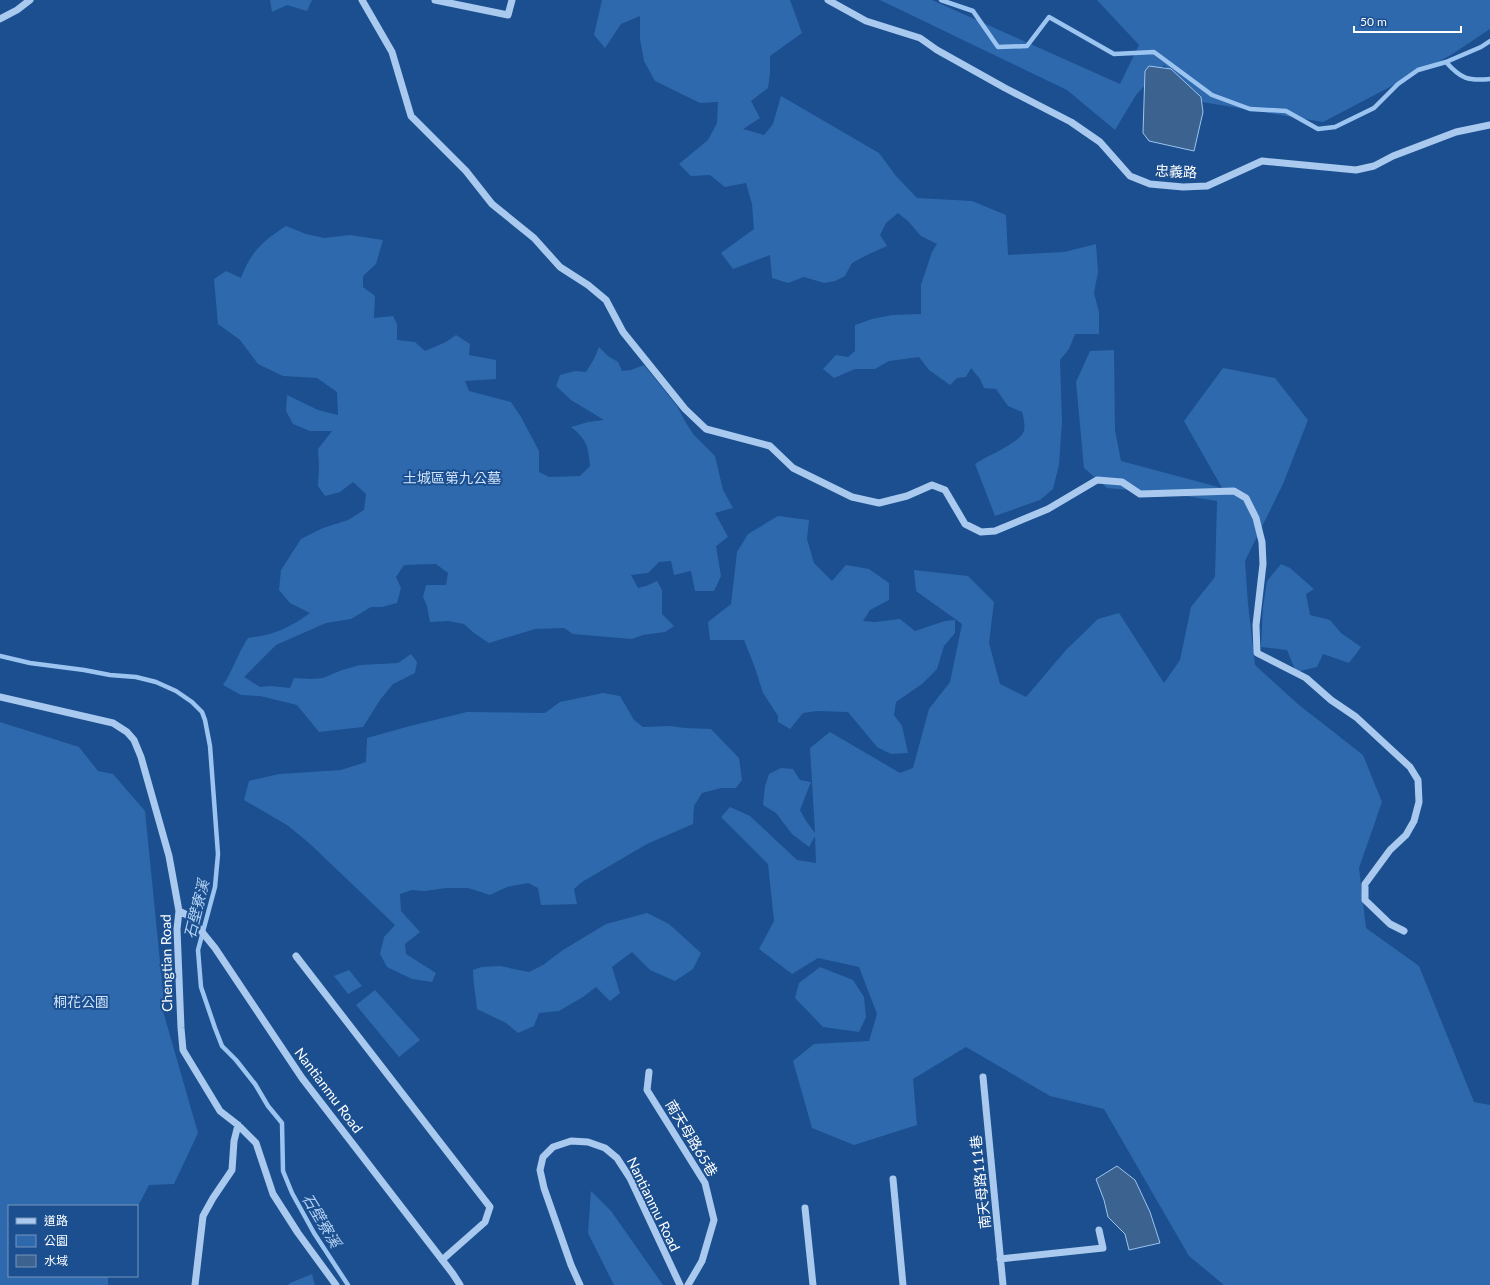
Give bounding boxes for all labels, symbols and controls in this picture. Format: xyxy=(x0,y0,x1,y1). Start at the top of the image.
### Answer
scale bar xyxy=(1354,8,1461,34)
text: 50 m xyxy=(1360,14,1387,29)
street label: 忠義路 xyxy=(1155,161,1197,181)
park label: 土城區第九公墓 xyxy=(403,469,501,486)
water label: 石壁寮溪 xyxy=(180,876,212,940)
street label: Chengtian Road xyxy=(157,914,175,1012)
park label: 桐花公園 xyxy=(53,993,109,1010)
street label: Nantianmu Road xyxy=(291,1044,367,1136)
street label: 南天母路65巷 xyxy=(663,1097,721,1179)
street label: 南天母路111巷 xyxy=(967,1134,993,1230)
street label: Nantianmu Road xyxy=(624,1154,684,1254)
water label: 石壁寮溪 xyxy=(299,1190,346,1252)
legend xyxy=(8,1205,138,1277)
text: 道路 xyxy=(44,1213,68,1228)
text: 公園 xyxy=(44,1233,68,1248)
text: 水域 xyxy=(44,1253,68,1268)

